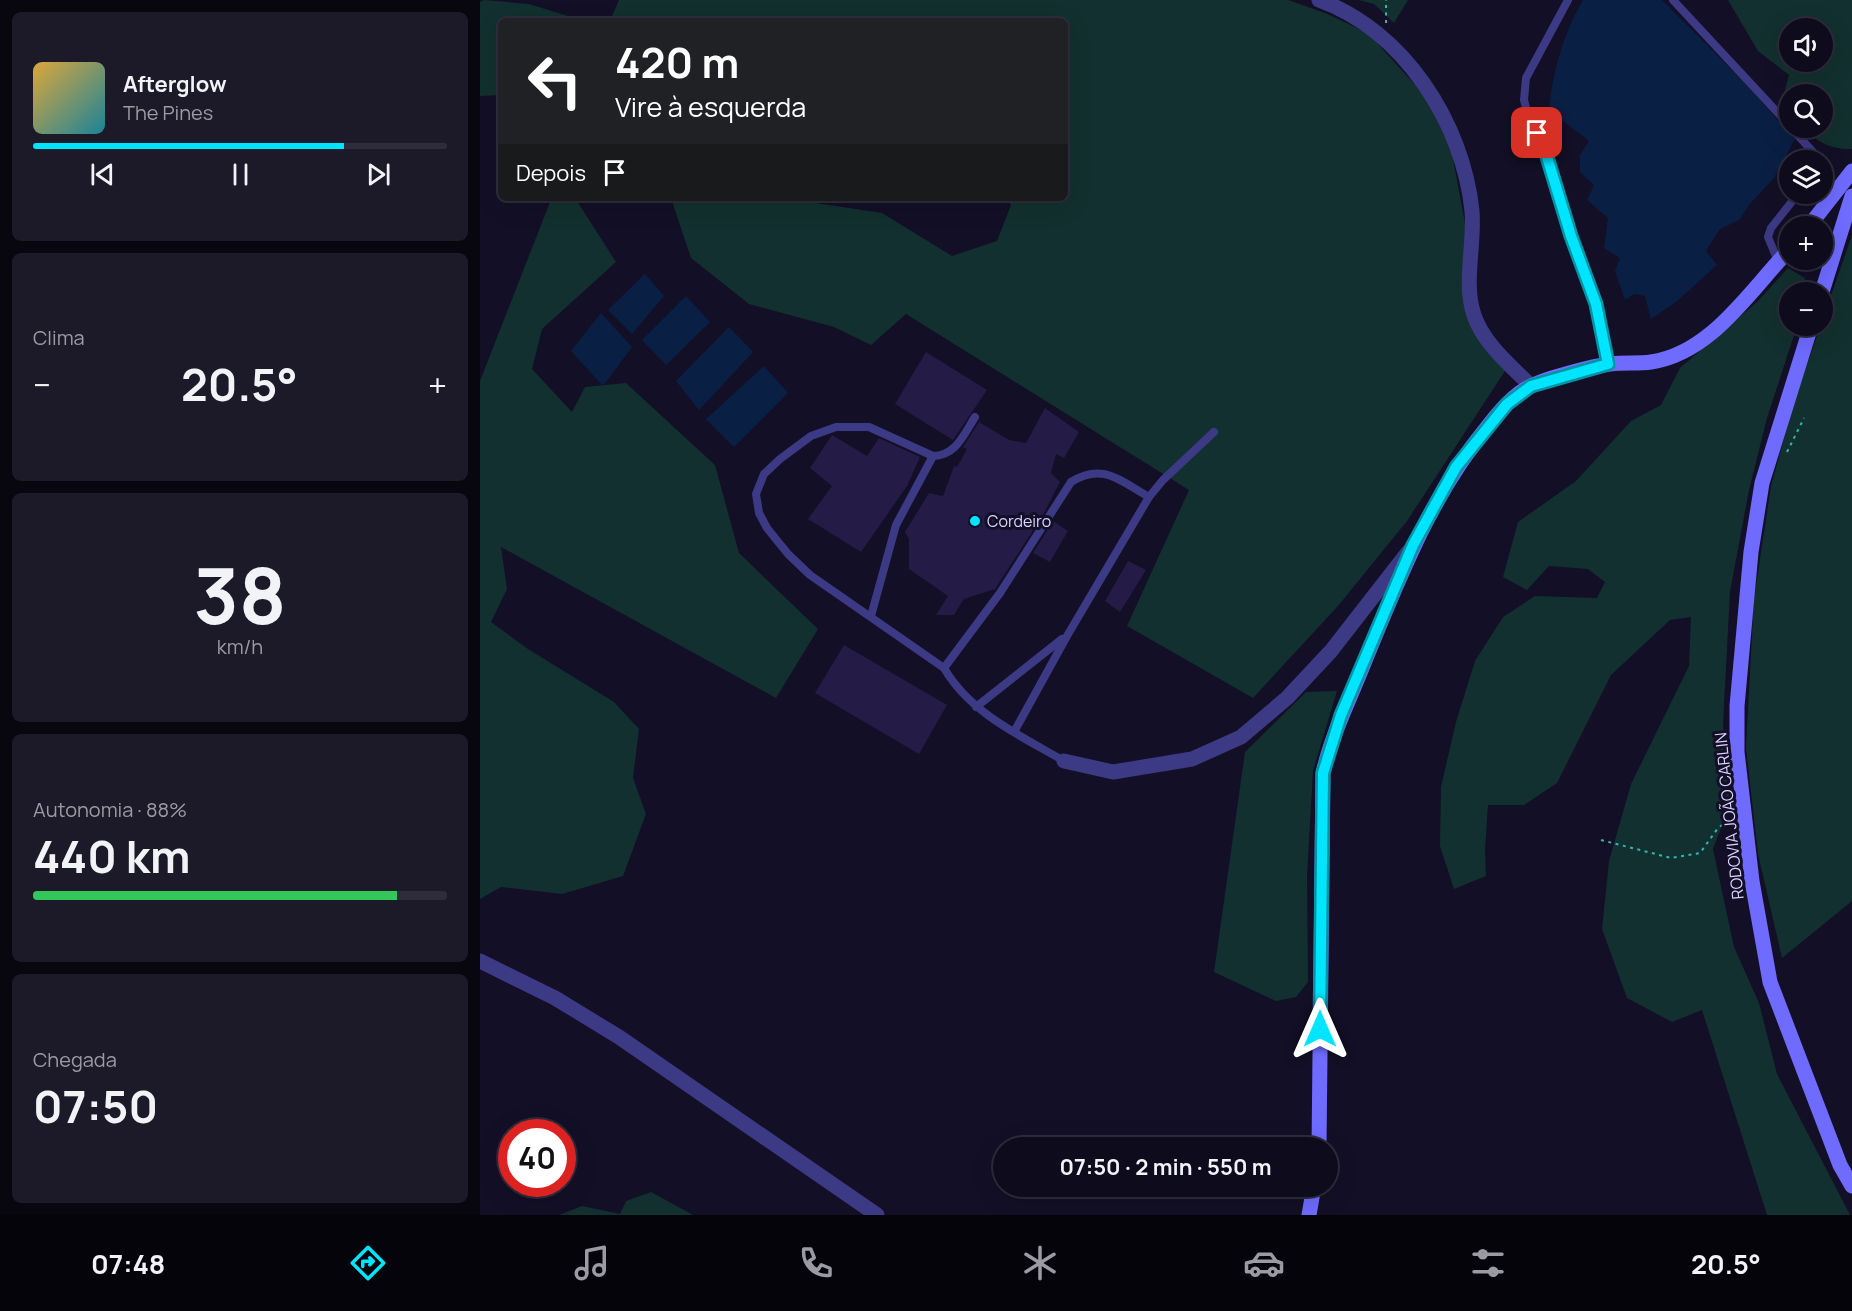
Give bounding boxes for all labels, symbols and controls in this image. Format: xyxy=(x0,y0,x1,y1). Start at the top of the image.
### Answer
map controls xyxy=(1779,18,1833,336)
button: sound xyxy=(1779,18,1833,72)
text: 420 m xyxy=(615,33,739,91)
icon: left xyxy=(516,42,594,120)
text: Afterglow xyxy=(123,69,227,99)
button: search xyxy=(1779,84,1833,138)
text: Vire à esquerda xyxy=(615,88,806,125)
text: The Pines xyxy=(123,99,213,126)
pin xyxy=(1511,107,1562,158)
icon: arrive xyxy=(1520,116,1553,149)
button: layers xyxy=(1779,150,1833,204)
icon: arrive xyxy=(598,156,631,189)
icon: previous xyxy=(86,158,119,191)
icon: pause xyxy=(224,158,257,191)
icon: next xyxy=(362,158,395,191)
text: Depois xyxy=(516,158,586,188)
button: + xyxy=(1779,216,1833,270)
button: − xyxy=(1779,282,1833,336)
text: Clima xyxy=(33,324,85,351)
text: 20.5° xyxy=(181,353,298,415)
text: − xyxy=(33,362,51,407)
text: + xyxy=(428,362,447,407)
place label: Cordeiro xyxy=(987,510,1051,532)
marker: Cordeiro xyxy=(968,514,982,528)
text: 38 xyxy=(193,541,287,647)
text: km/h xyxy=(217,633,263,660)
street label: RODOVIA JOÃO CARLIN xyxy=(1709,731,1749,901)
text: Autonomia · 88% xyxy=(33,796,187,823)
text: 440 km xyxy=(33,825,190,887)
position arrow xyxy=(1288,997,1352,1061)
text: Chegada xyxy=(33,1046,117,1073)
text: 07:50 xyxy=(33,1075,158,1137)
speed limit sign: 40 xyxy=(498,1119,576,1197)
text: 07:50 · 2 min · 550 m xyxy=(1059,1152,1272,1182)
icon: directions xyxy=(347,1242,389,1284)
icon: music xyxy=(571,1242,613,1284)
icon: phone xyxy=(795,1242,837,1284)
icon: climate xyxy=(1019,1242,1061,1284)
icon: car xyxy=(1243,1242,1285,1284)
icon: filters xyxy=(1467,1242,1509,1284)
text: 07:48 xyxy=(91,1245,165,1282)
text: 20.5° xyxy=(1691,1245,1761,1282)

